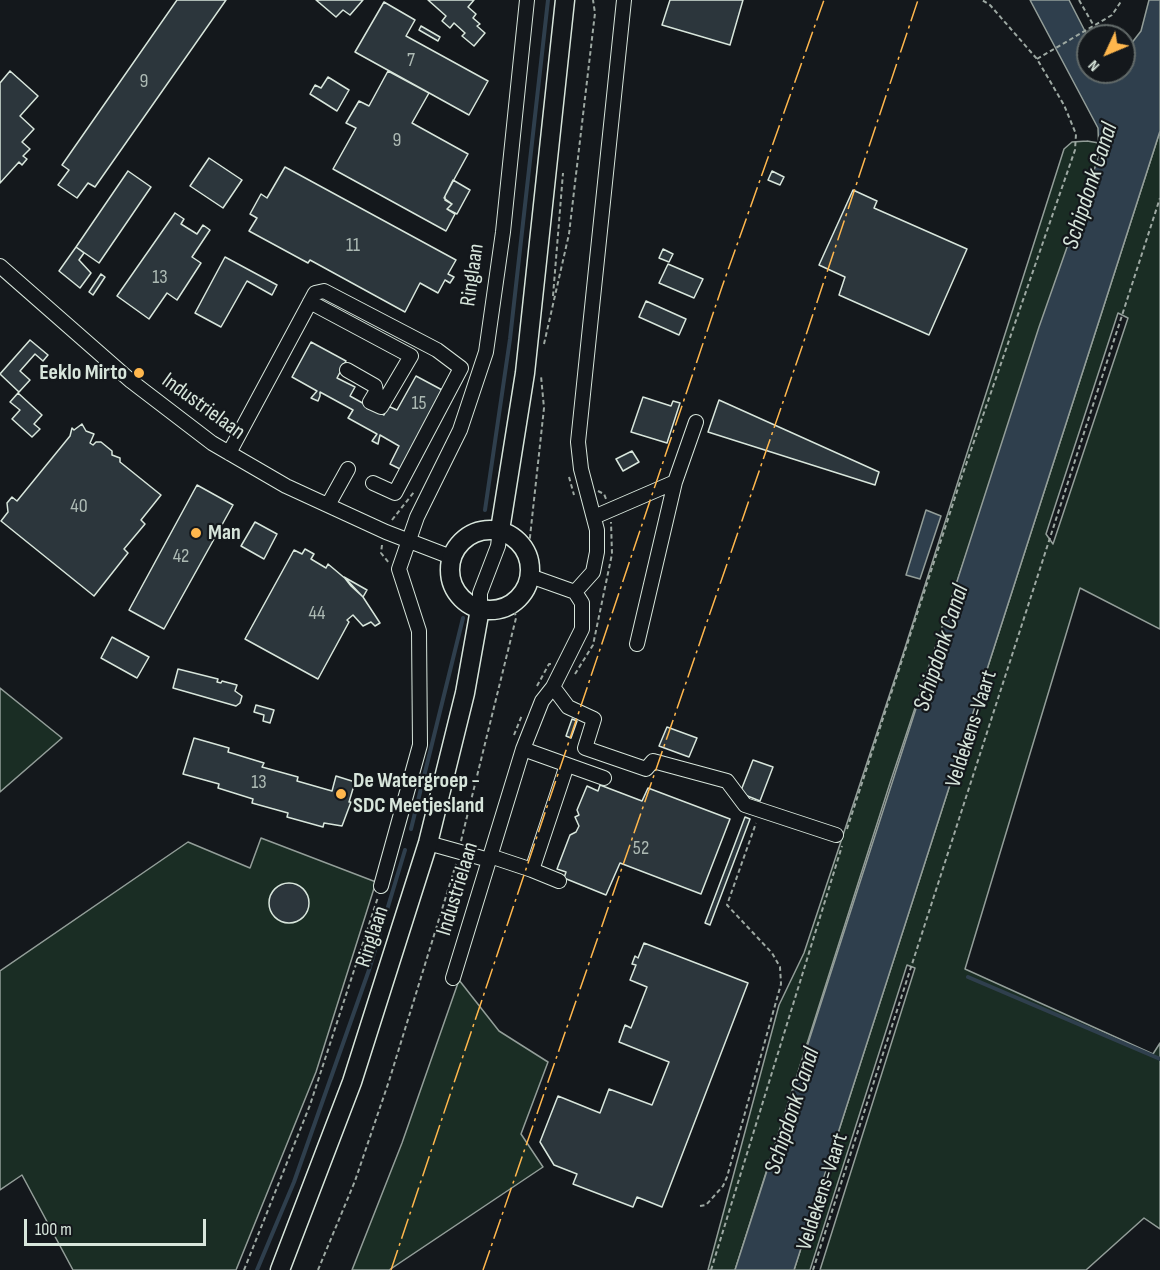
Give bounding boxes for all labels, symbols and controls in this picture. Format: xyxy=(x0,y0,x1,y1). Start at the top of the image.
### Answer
north arrow xyxy=(1076,24,1136,84)
house number: 7 xyxy=(407,49,415,73)
text: N xyxy=(1084,56,1104,75)
house number: 9 xyxy=(140,70,148,94)
water label: Schipdonk Canal xyxy=(1057,119,1125,253)
house number: 9 xyxy=(393,129,401,153)
house number: 11 xyxy=(346,234,360,258)
street label: Ringlaan xyxy=(456,242,490,308)
house number: 13 xyxy=(152,266,168,290)
place label: Eeklo Mirto xyxy=(39,360,127,386)
marker: Eeklo Mirto xyxy=(132,366,146,380)
street label: Industrielaan xyxy=(156,368,250,446)
house number: 15 xyxy=(411,392,427,416)
house number: 40 xyxy=(70,495,88,519)
place label: Man xyxy=(208,520,241,546)
marker: Man xyxy=(189,526,203,540)
house number: 42 xyxy=(173,545,189,569)
water label: Schipdonk Canal xyxy=(908,581,976,715)
house number: 44 xyxy=(309,602,325,626)
street label: Veldekens-Vaart xyxy=(941,667,1003,791)
place label: De Watergroep - SDC Meetjesland xyxy=(353,768,484,819)
house number: 13 xyxy=(251,771,267,795)
marker: De Watergroep - SDC Meetjesland xyxy=(334,787,348,801)
house number: 52 xyxy=(633,837,649,861)
street label: Industrielaan xyxy=(431,839,485,939)
street label: Ringlaan xyxy=(351,903,395,971)
water label: Schipdonk Canal xyxy=(759,1044,827,1178)
street label: Veldekens-Vaart xyxy=(792,1130,854,1254)
scale bar xyxy=(27,1207,208,1245)
text: 100 m xyxy=(35,1219,72,1240)

